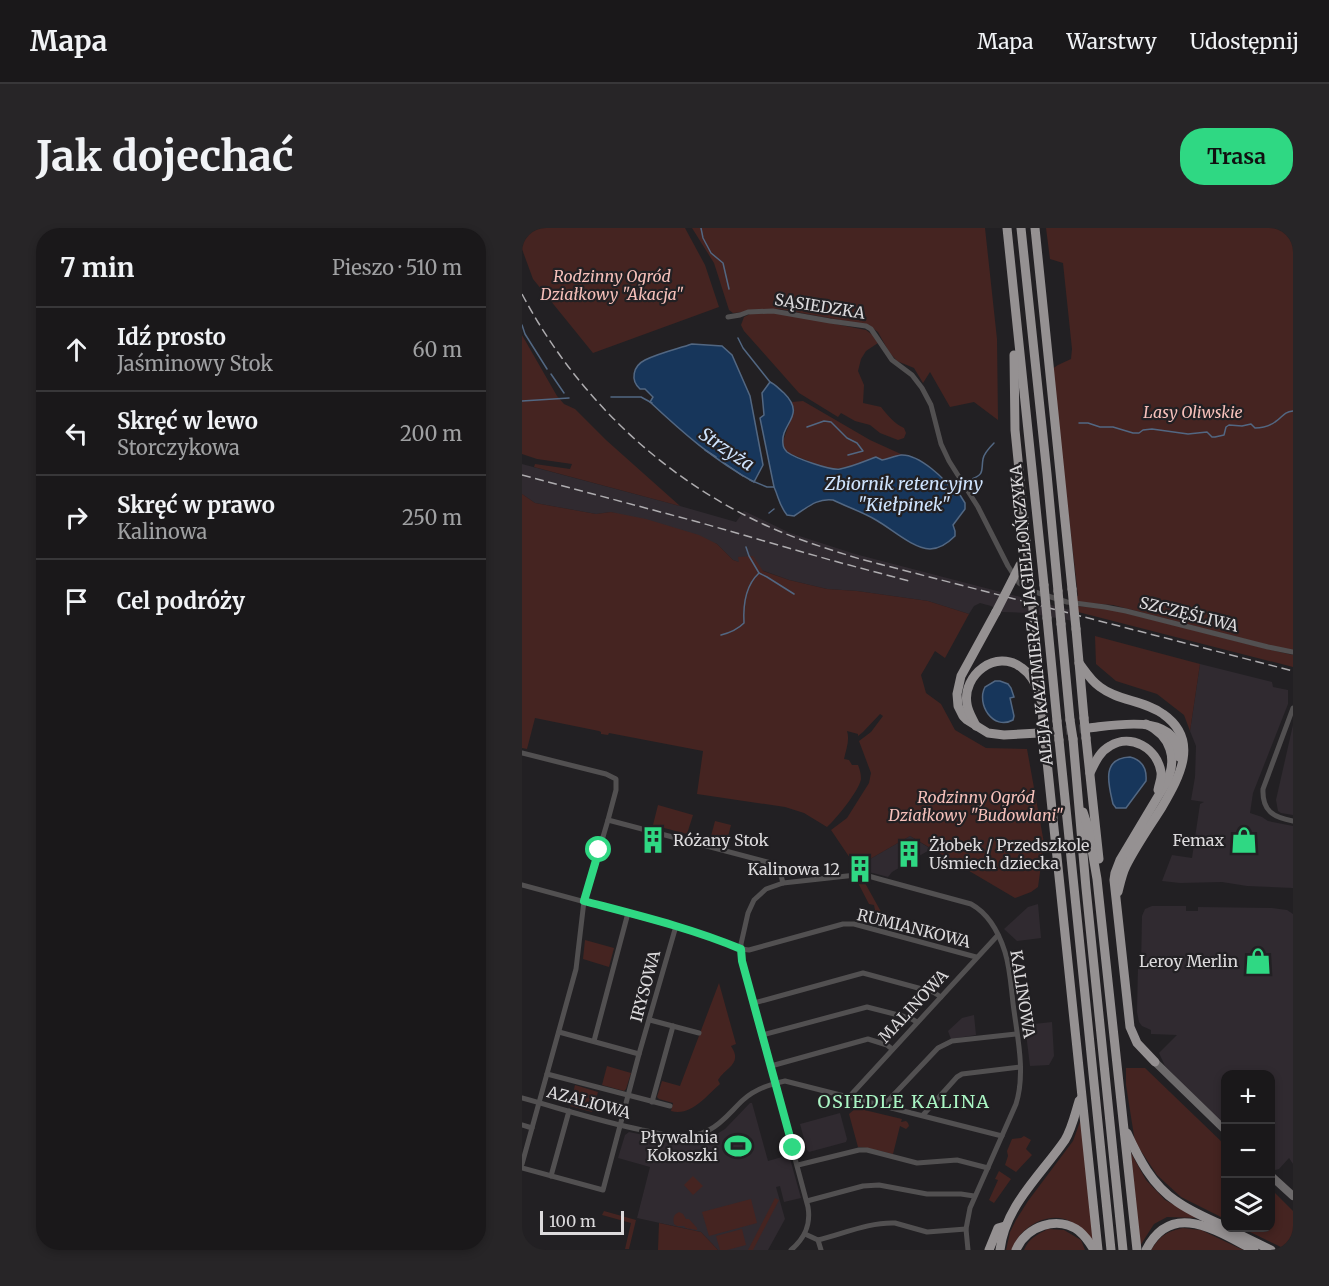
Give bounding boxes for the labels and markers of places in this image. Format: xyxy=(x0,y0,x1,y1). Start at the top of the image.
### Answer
building icon: Różany Stok xyxy=(638,825,668,855)
shop icon: Femax xyxy=(1229,825,1259,855)
place label: Różany Stok xyxy=(673,830,770,850)
place label: Femax xyxy=(1172,830,1224,850)
place label: Żłobek / Przedszkole Uśmiech dziecka xyxy=(929,835,1089,873)
building icon: Żłobek / Przedszkole Uśmiech dziecka xyxy=(894,839,924,869)
building icon: Kalinowa 12 xyxy=(845,854,875,884)
place label: Kalinowa 12 xyxy=(747,859,840,879)
shop icon: Leroy Merlin xyxy=(1243,946,1273,976)
place label: Leroy Merlin xyxy=(1139,951,1238,971)
place label: Pływalnia Kokoszki xyxy=(640,1127,718,1165)
sports icon: Pływalnia Kokoszki xyxy=(723,1131,753,1161)

